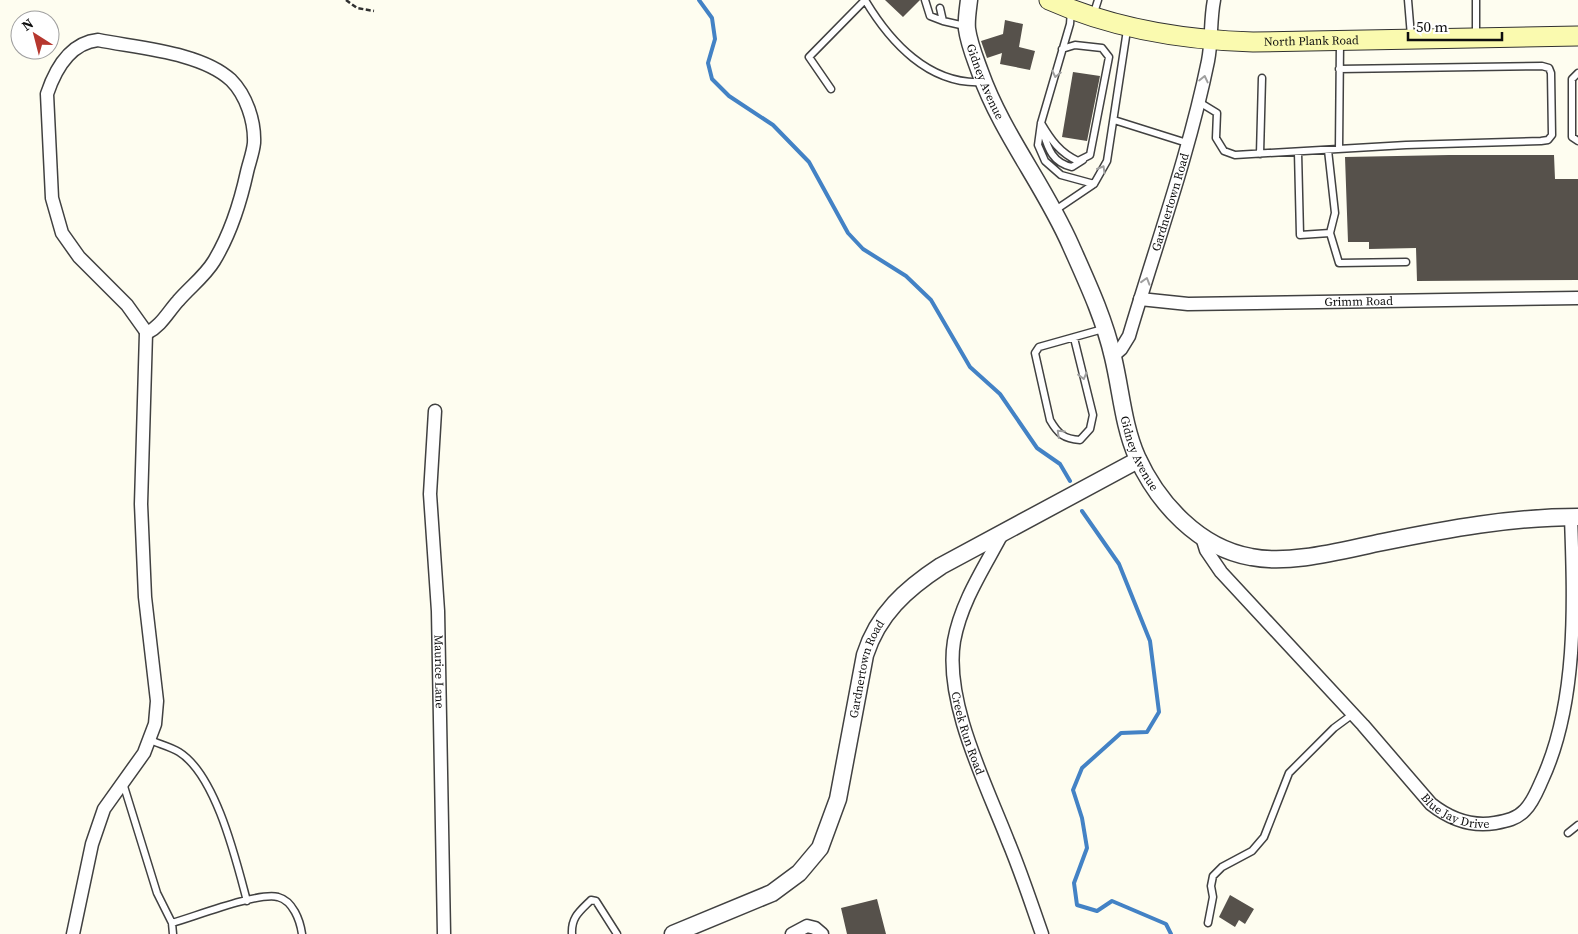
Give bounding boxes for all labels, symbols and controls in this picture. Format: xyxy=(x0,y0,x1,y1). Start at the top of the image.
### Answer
north arrow xyxy=(10,10,60,60)
scale bar xyxy=(1408,10,1502,42)
text: N xyxy=(17,13,37,36)
text: 50 m xyxy=(1416,16,1448,37)
street label: North Plank Road xyxy=(1264,32,1359,50)
street label: Gidney Avenue xyxy=(963,42,1008,122)
one-way arrow xyxy=(1051,69,1062,78)
one-way arrow xyxy=(1198,75,1209,84)
street label: Gardnertown Road xyxy=(1148,151,1193,253)
one-way arrow xyxy=(1096,166,1106,175)
one-way arrow xyxy=(1140,277,1150,285)
street label: Grimm Road xyxy=(1324,293,1393,310)
one-way arrow xyxy=(1078,372,1088,380)
street label: Gidney Avenue xyxy=(1117,414,1162,494)
one-way arrow xyxy=(1057,430,1066,439)
street label: Gardnertown Road xyxy=(845,617,888,719)
street label: Maurice Lane xyxy=(430,635,448,709)
street label: Creek Run Road xyxy=(948,690,988,777)
street label: Blue Jay Drive xyxy=(1417,790,1490,832)

